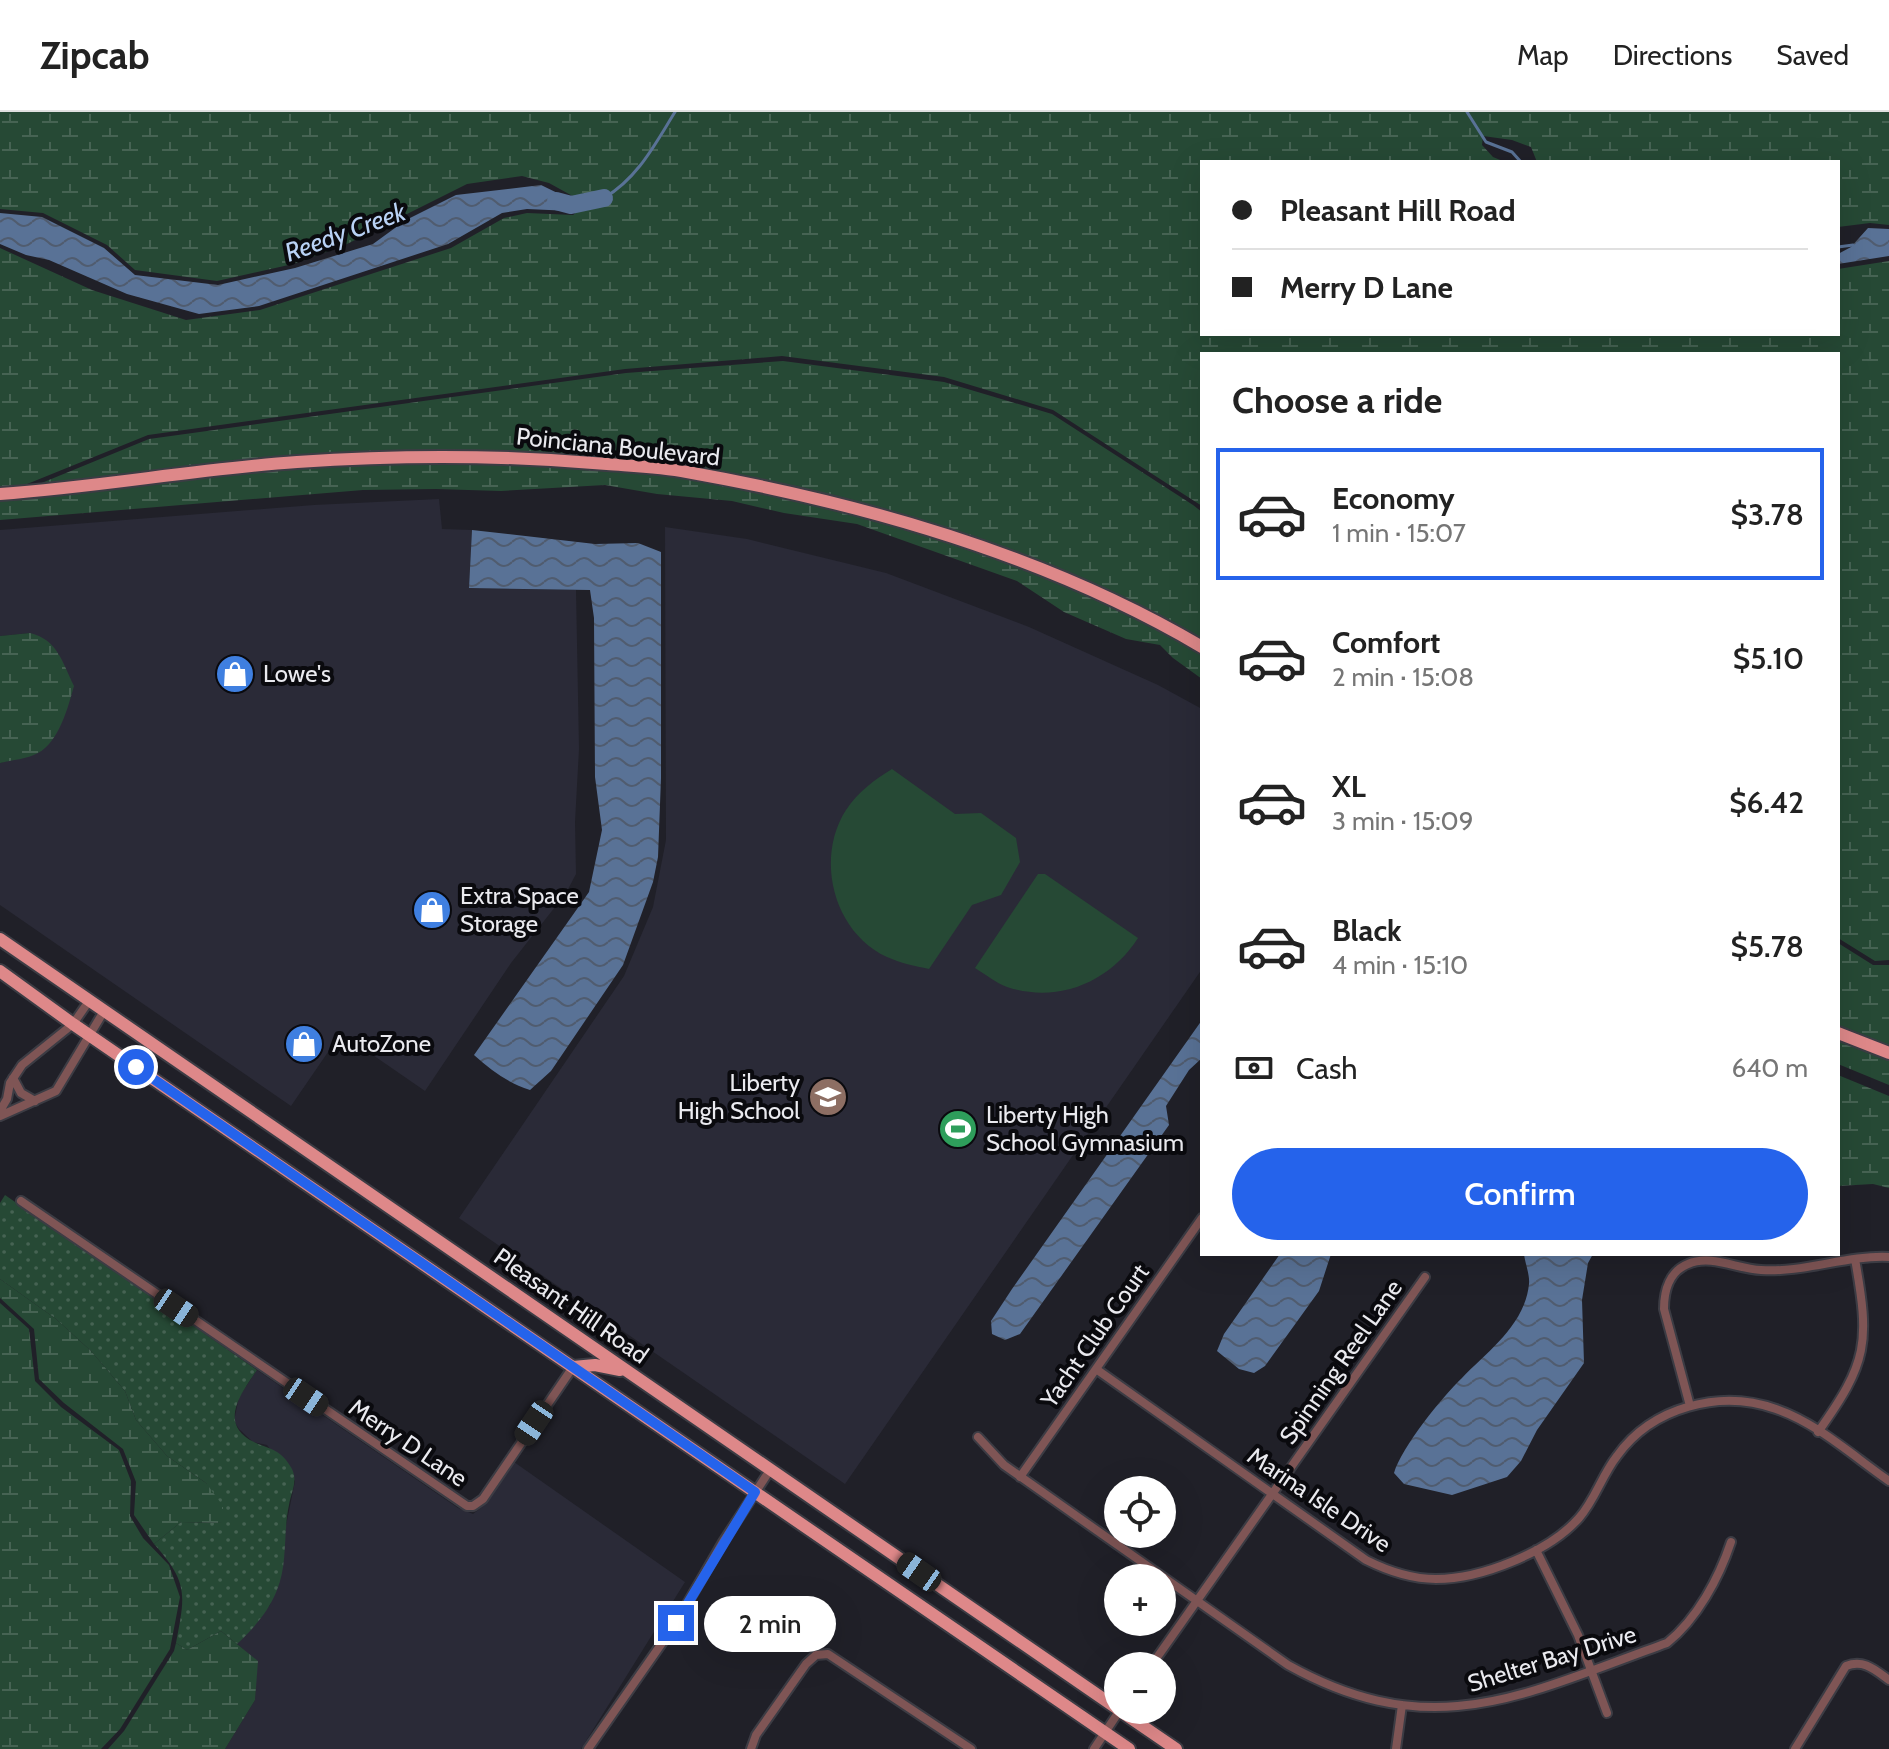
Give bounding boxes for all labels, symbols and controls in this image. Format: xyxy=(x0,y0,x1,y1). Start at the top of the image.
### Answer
text: Zipcab xyxy=(40,32,149,79)
text: Map xyxy=(1517,38,1569,72)
text: Directions xyxy=(1613,38,1732,72)
text: Saved xyxy=(1776,38,1849,72)
text: Pleasant Hill Road xyxy=(1280,192,1516,229)
water label: Reedy Creek xyxy=(280,195,411,269)
text: Merry D Lane xyxy=(1280,269,1453,306)
text: Choose a ride xyxy=(1232,378,1442,422)
street label: Poinciana Boulevard xyxy=(515,421,721,472)
icon: car xyxy=(1236,478,1308,550)
text: Economy xyxy=(1332,480,1455,517)
text: $3.78 xyxy=(1730,496,1804,533)
text: 1 min · 15:07 xyxy=(1332,517,1466,549)
icon: car xyxy=(1236,622,1308,694)
text: Comfort xyxy=(1332,624,1440,661)
text: $5.10 xyxy=(1733,640,1804,677)
shop icon: Lowe's xyxy=(214,653,256,695)
place label: Lowe's xyxy=(263,659,331,688)
text: 2 min · 15:08 xyxy=(1332,661,1474,693)
icon: car xyxy=(1236,766,1308,838)
text: XL xyxy=(1332,768,1366,805)
text: $6.42 xyxy=(1729,784,1804,821)
text: 3 min · 15:09 xyxy=(1332,805,1474,837)
place label: Extra Space Storage xyxy=(460,881,579,938)
shop icon: Extra Space Storage xyxy=(411,889,453,931)
icon: car xyxy=(1236,910,1308,982)
text: Black xyxy=(1332,912,1402,949)
text: $5.78 xyxy=(1731,928,1804,965)
text: 4 min · 15:10 xyxy=(1332,949,1468,981)
shop icon: AutoZone xyxy=(283,1023,325,1065)
place label: AutoZone xyxy=(332,1029,431,1058)
icon: cash xyxy=(1232,1046,1276,1090)
route start xyxy=(118,1049,154,1085)
text: Cash xyxy=(1296,1050,1358,1087)
text: 640 m xyxy=(1731,1052,1808,1084)
place label: Liberty High School xyxy=(678,1068,800,1125)
school or university icon: Liberty High School xyxy=(807,1076,849,1118)
place label: Liberty High School Gymnasium xyxy=(986,1100,1184,1157)
sports icon: Liberty High School Gymnasium xyxy=(937,1108,979,1150)
button: Confirm xyxy=(1232,1148,1808,1240)
street label: Pleasant Hill Road xyxy=(489,1242,654,1370)
street label: Yacht Club Court xyxy=(1034,1258,1155,1414)
street label: Spinning Reel Lane xyxy=(1273,1274,1408,1449)
car xyxy=(149,1285,203,1331)
car xyxy=(279,1374,333,1420)
street label: Merry D Lane xyxy=(344,1392,473,1493)
car xyxy=(511,1396,557,1450)
street label: Marina Isle Drive xyxy=(1242,1441,1397,1558)
map controls xyxy=(1104,1476,1176,1724)
button: locate xyxy=(1104,1476,1176,1548)
car xyxy=(892,1548,946,1596)
button: + xyxy=(1104,1564,1176,1636)
callout: 2 min xyxy=(704,1595,836,1651)
route end xyxy=(658,1605,694,1641)
text: 2 min xyxy=(739,1608,801,1640)
street label: Shelter Bay Drive xyxy=(1464,1619,1640,1698)
button: − xyxy=(1104,1652,1176,1724)

